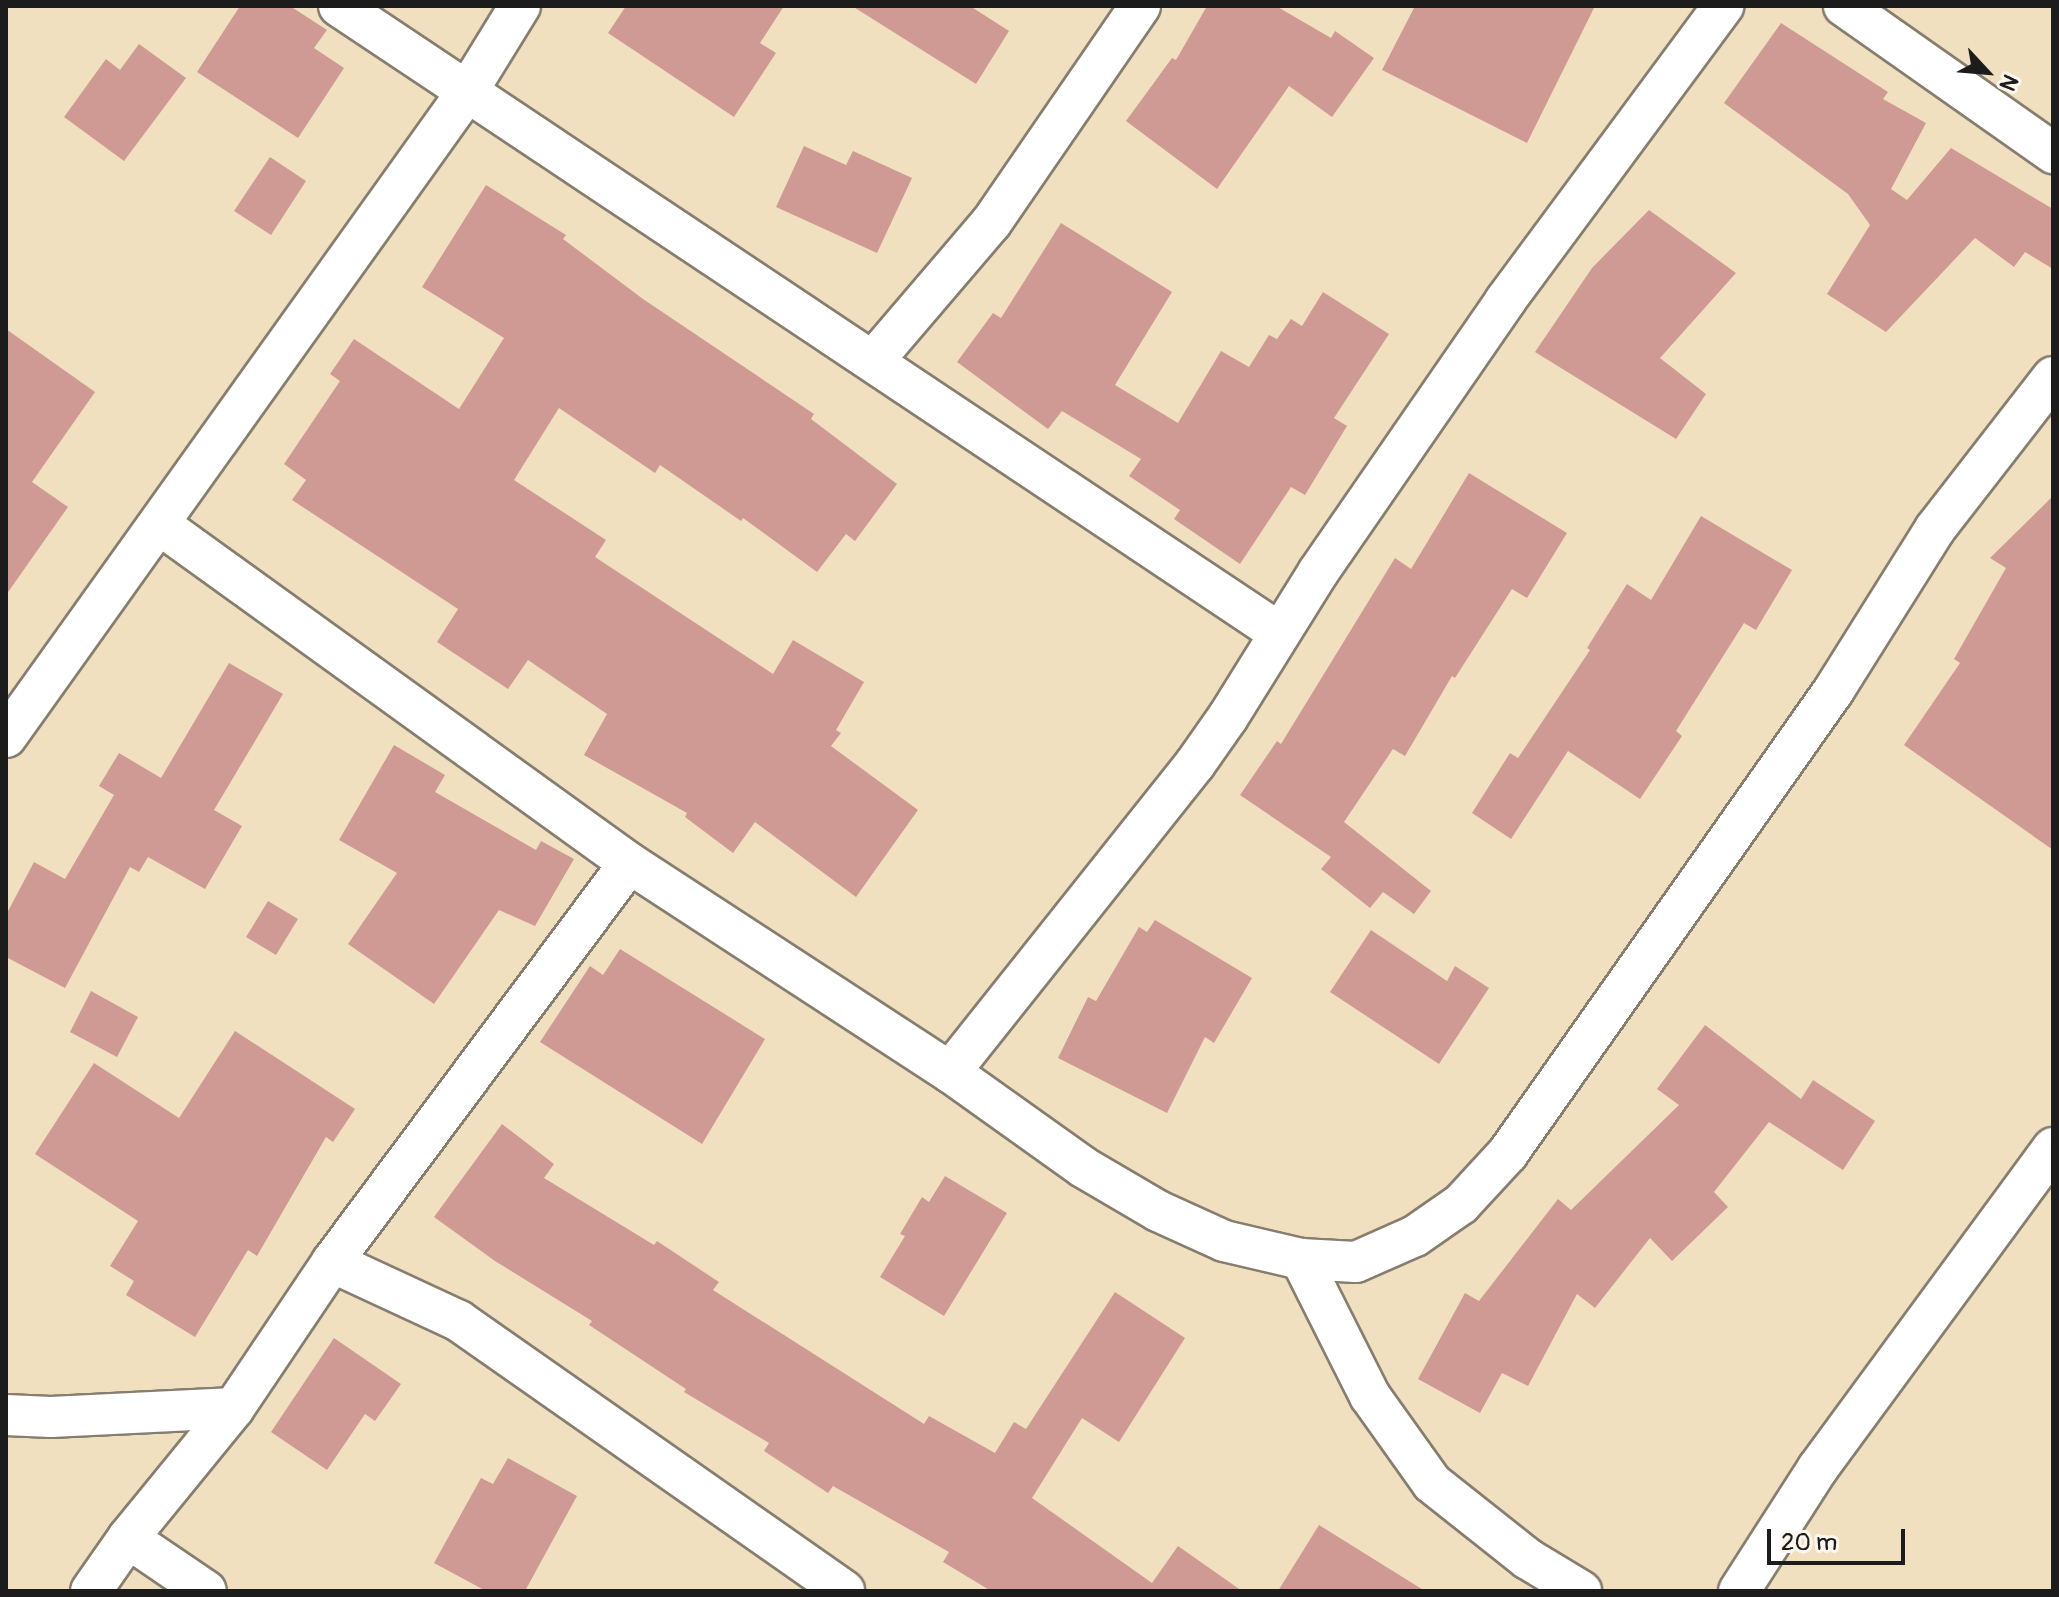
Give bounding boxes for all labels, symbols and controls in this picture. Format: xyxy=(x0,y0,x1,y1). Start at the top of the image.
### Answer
north arrow xyxy=(1947,32,2027,112)
text: N xyxy=(1993,70,2024,95)
scale bar xyxy=(1771,1513,1909,1563)
text: 20 m xyxy=(1781,1528,1837,1557)

